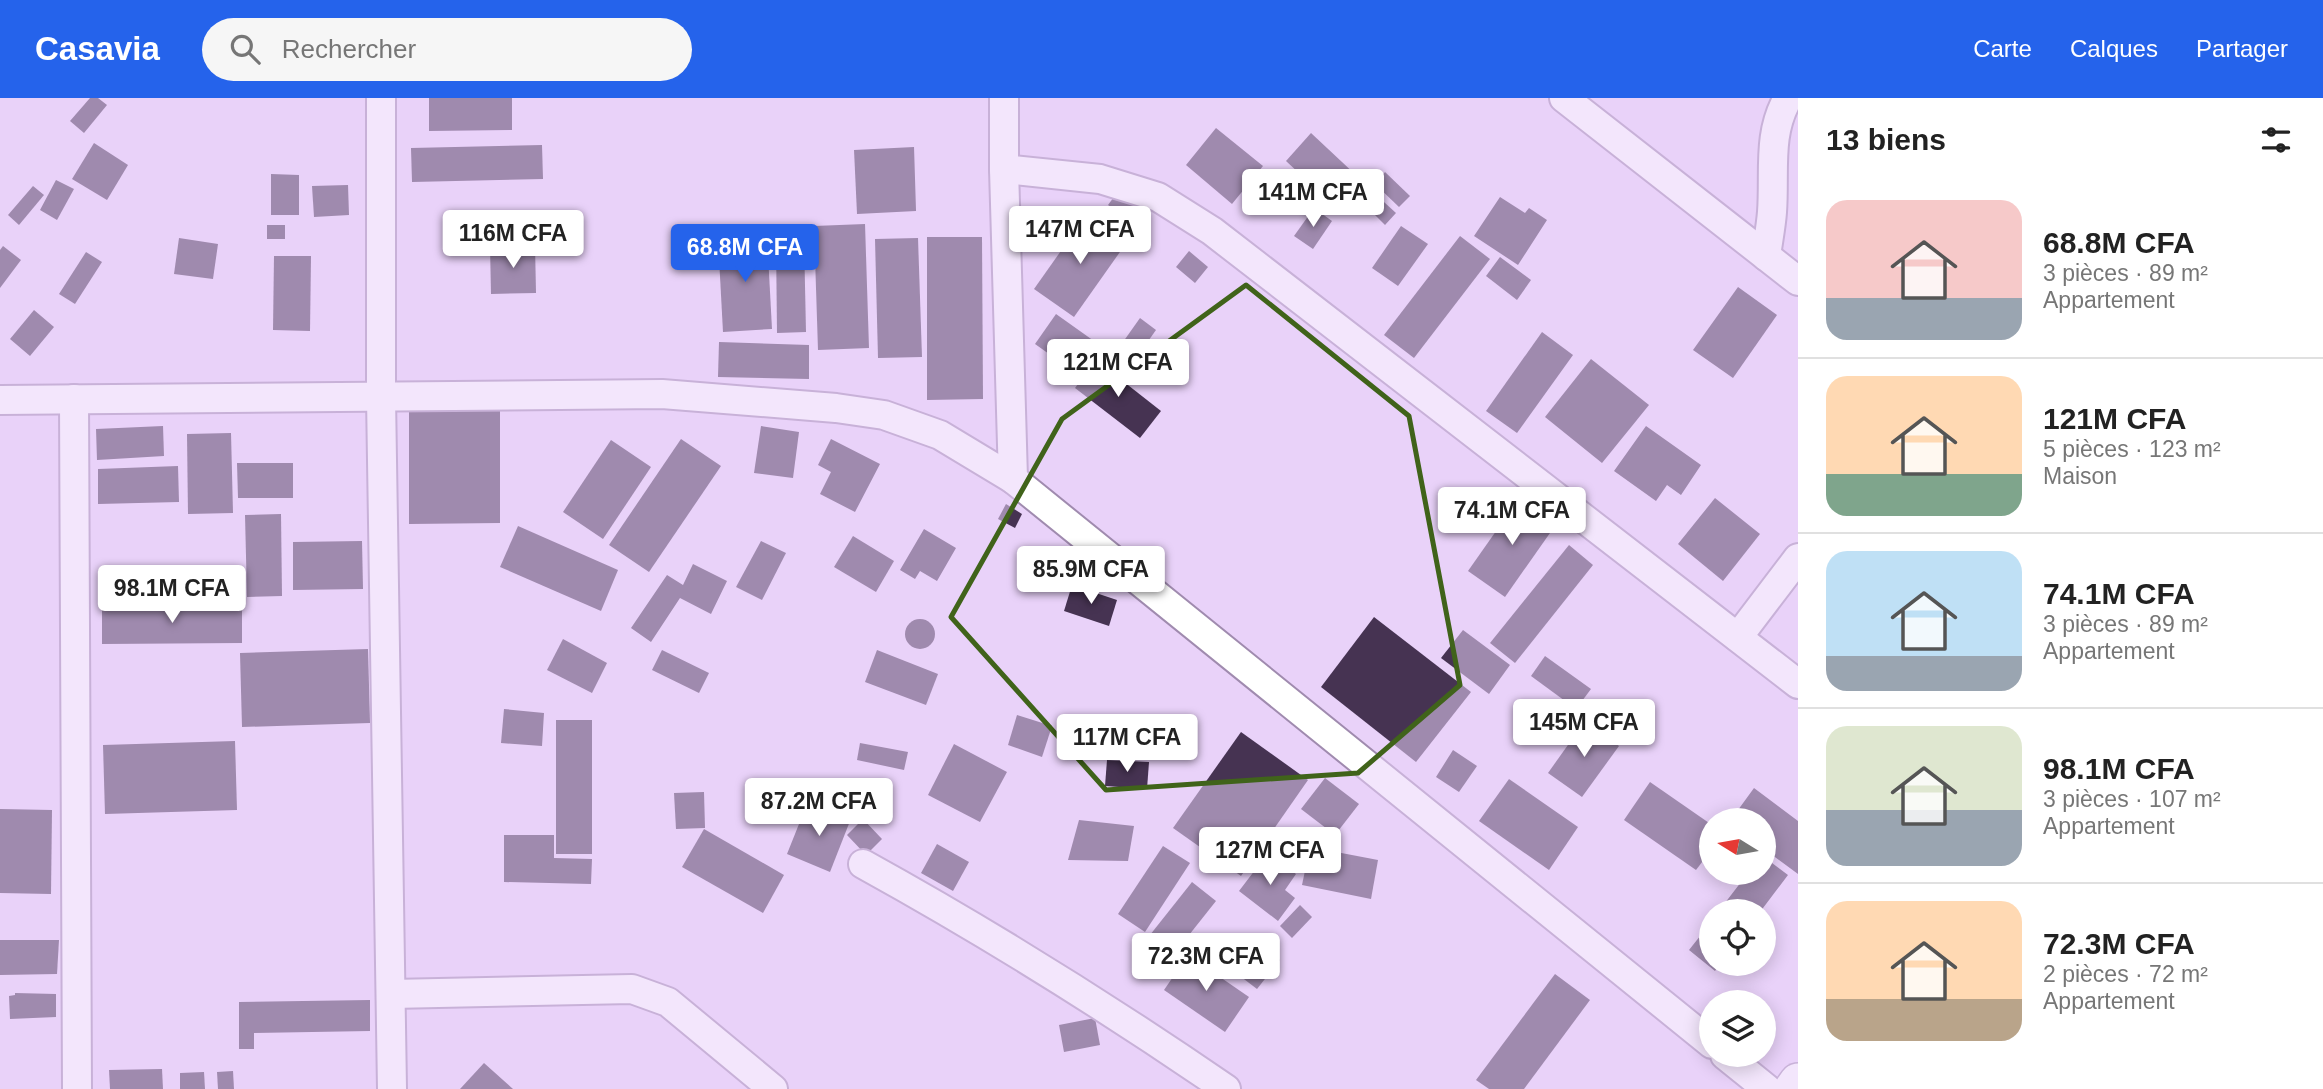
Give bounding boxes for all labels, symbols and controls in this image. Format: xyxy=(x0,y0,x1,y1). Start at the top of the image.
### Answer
search box xyxy=(202,18,692,81)
text: Casavia xyxy=(35,30,160,67)
icon: search xyxy=(226,30,264,68)
text: Rechercher xyxy=(282,34,416,64)
text: Carte xyxy=(1973,35,2032,62)
text: Calques xyxy=(2070,35,2158,62)
text: Partager xyxy=(2196,35,2288,62)
icon: filters xyxy=(2257,121,2295,159)
text: 13 biens xyxy=(1826,123,1946,156)
pin: 141M CFA xyxy=(1241,170,1385,229)
text: 141M CFA xyxy=(1258,179,1368,205)
pin: 147M CFA xyxy=(1008,206,1152,266)
pin: 116M CFA xyxy=(441,211,585,270)
text: 147M CFA xyxy=(1025,216,1135,242)
text: 116M CFA xyxy=(459,220,567,246)
pin: 68.8M CFA xyxy=(665,225,825,284)
text: 68.8M CFA xyxy=(2043,226,2195,259)
icon: home xyxy=(1882,228,1966,312)
text: 68.8M CFA xyxy=(687,234,803,260)
text: 3 pièces · 89 m² xyxy=(2043,260,2208,286)
text: Appartement xyxy=(2043,287,2175,313)
pin: 121M CFA xyxy=(1046,340,1190,399)
text: 121M CFA xyxy=(1063,349,1173,375)
text: 121M CFA xyxy=(2043,402,2186,435)
icon: home xyxy=(1882,404,1966,488)
text: 5 pièces · 123 m² xyxy=(2043,436,2221,462)
text: Maison xyxy=(2043,463,2117,489)
pin: 74.1M CFA xyxy=(1432,488,1592,547)
text: 74.1M CFA xyxy=(1454,497,1570,523)
pin: 85.9M CFA xyxy=(1011,546,1171,606)
text: 85.9M CFA xyxy=(1033,556,1149,582)
pin: 98.1M CFA xyxy=(92,566,252,625)
text: 98.1M CFA xyxy=(114,575,230,601)
text: 74.1M CFA xyxy=(2043,577,2195,610)
icon: home xyxy=(1882,579,1966,663)
text: 3 pièces · 89 m² xyxy=(2043,611,2208,637)
text: Appartement xyxy=(2043,638,2175,664)
pin: 145M CFA xyxy=(1512,700,1656,759)
text: 145M CFA xyxy=(1529,709,1639,735)
pin: 117M CFA xyxy=(1055,714,1199,774)
text: 117M CFA xyxy=(1073,724,1181,750)
text: 98.1M CFA xyxy=(2043,752,2195,785)
icon: home xyxy=(1882,754,1966,838)
pin: 87.2M CFA xyxy=(739,778,899,838)
text: 3 pièces · 107 m² xyxy=(2043,786,2221,812)
text: 87.2M CFA xyxy=(761,788,877,814)
north arrow xyxy=(1699,808,1776,886)
map controls xyxy=(1699,808,1776,1067)
text: Appartement xyxy=(2043,813,2175,839)
pin: 127M CFA xyxy=(1198,828,1342,887)
text: 127M CFA xyxy=(1215,837,1325,863)
button: locate xyxy=(1699,899,1776,976)
text: 72.3M CFA xyxy=(2043,927,2195,960)
icon: home xyxy=(1882,929,1966,1013)
pin: 72.3M CFA xyxy=(1126,934,1286,993)
text: 72.3M CFA xyxy=(1148,943,1264,969)
text: 2 pièces · 72 m² xyxy=(2043,961,2208,987)
text: Appartement xyxy=(2043,988,2175,1014)
button: layers xyxy=(1699,990,1776,1067)

